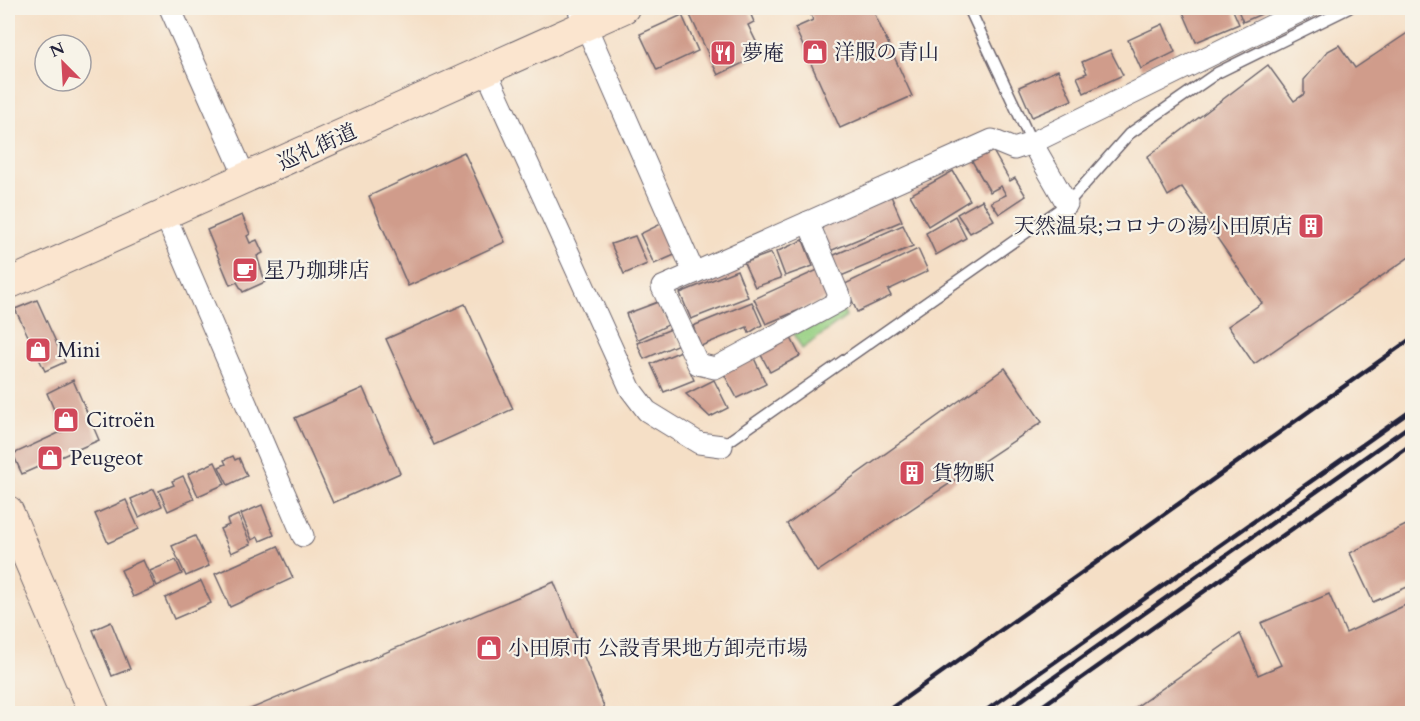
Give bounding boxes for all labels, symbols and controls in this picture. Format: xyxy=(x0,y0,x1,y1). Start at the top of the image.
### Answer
north arrow xyxy=(33,33,93,93)
text: N xyxy=(46,37,68,63)
shop icon: 洋服の青山 xyxy=(800,37,830,67)
restaurant icon: 夢庵 xyxy=(708,38,738,68)
place label: 洋服の青山 xyxy=(834,38,939,67)
place label: 夢庵 xyxy=(742,39,784,68)
street label: 巡礼街道 xyxy=(273,117,361,178)
building icon: 天然温泉;コロナの湯小田原店 xyxy=(1296,211,1326,241)
place label: 天然温泉;コロナの湯小田原店 xyxy=(1014,212,1292,241)
cafe icon: 星乃珈琲店 xyxy=(230,255,260,285)
place label: 星乃珈琲店 xyxy=(264,256,369,285)
shop icon: Mini xyxy=(23,335,53,365)
place label: Mini xyxy=(57,336,101,365)
shop icon: Citroën xyxy=(51,405,81,435)
place label: Citroën xyxy=(86,406,155,435)
shop icon: Peugeot xyxy=(35,443,65,473)
place label: Peugeot xyxy=(70,444,143,473)
building icon: 貨物駅 xyxy=(897,458,927,488)
place label: 貨物駅 xyxy=(932,459,995,488)
shop icon: 小田原市 公設青果地方卸売市場 xyxy=(474,633,504,663)
place label: 小田原市 公設青果地方卸売市場 xyxy=(508,634,808,663)

